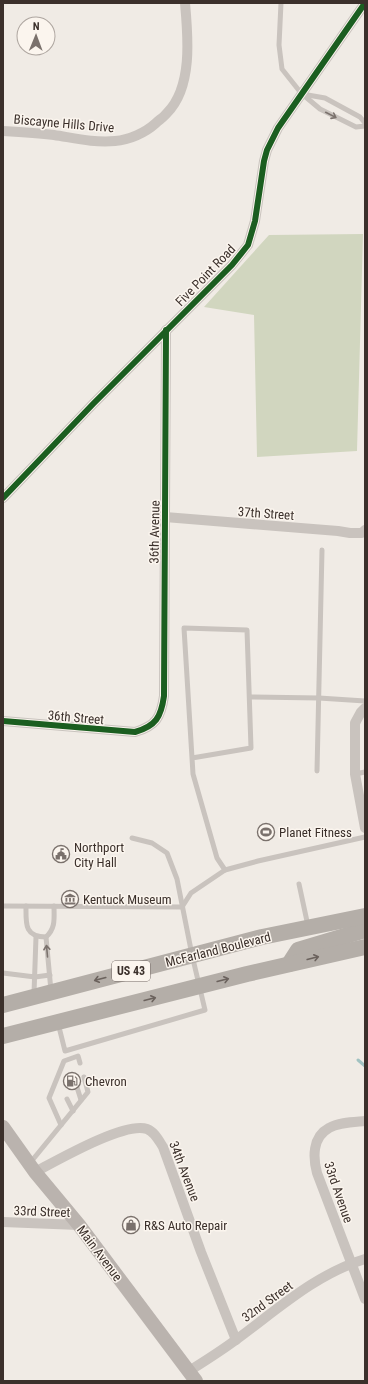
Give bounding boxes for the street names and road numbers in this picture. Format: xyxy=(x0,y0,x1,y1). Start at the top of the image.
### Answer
street label: Biscayne Hills Drive xyxy=(13,112,115,135)
street label: Five Point Road xyxy=(172,241,238,309)
street label: 36th Avenue xyxy=(146,500,163,564)
street label: 37th Street xyxy=(237,504,295,523)
street label: 36th Street xyxy=(47,708,105,727)
street label: McFarland Boulevard xyxy=(164,929,272,970)
road number: US 43 xyxy=(112,961,150,981)
street label: 34th Avenue xyxy=(166,1139,203,1203)
street label: 33rd Avenue xyxy=(321,1160,356,1225)
street label: 33rd Street xyxy=(13,1203,71,1220)
street label: Main Avenue xyxy=(74,1223,125,1284)
street label: 32nd Street xyxy=(239,1278,296,1325)

